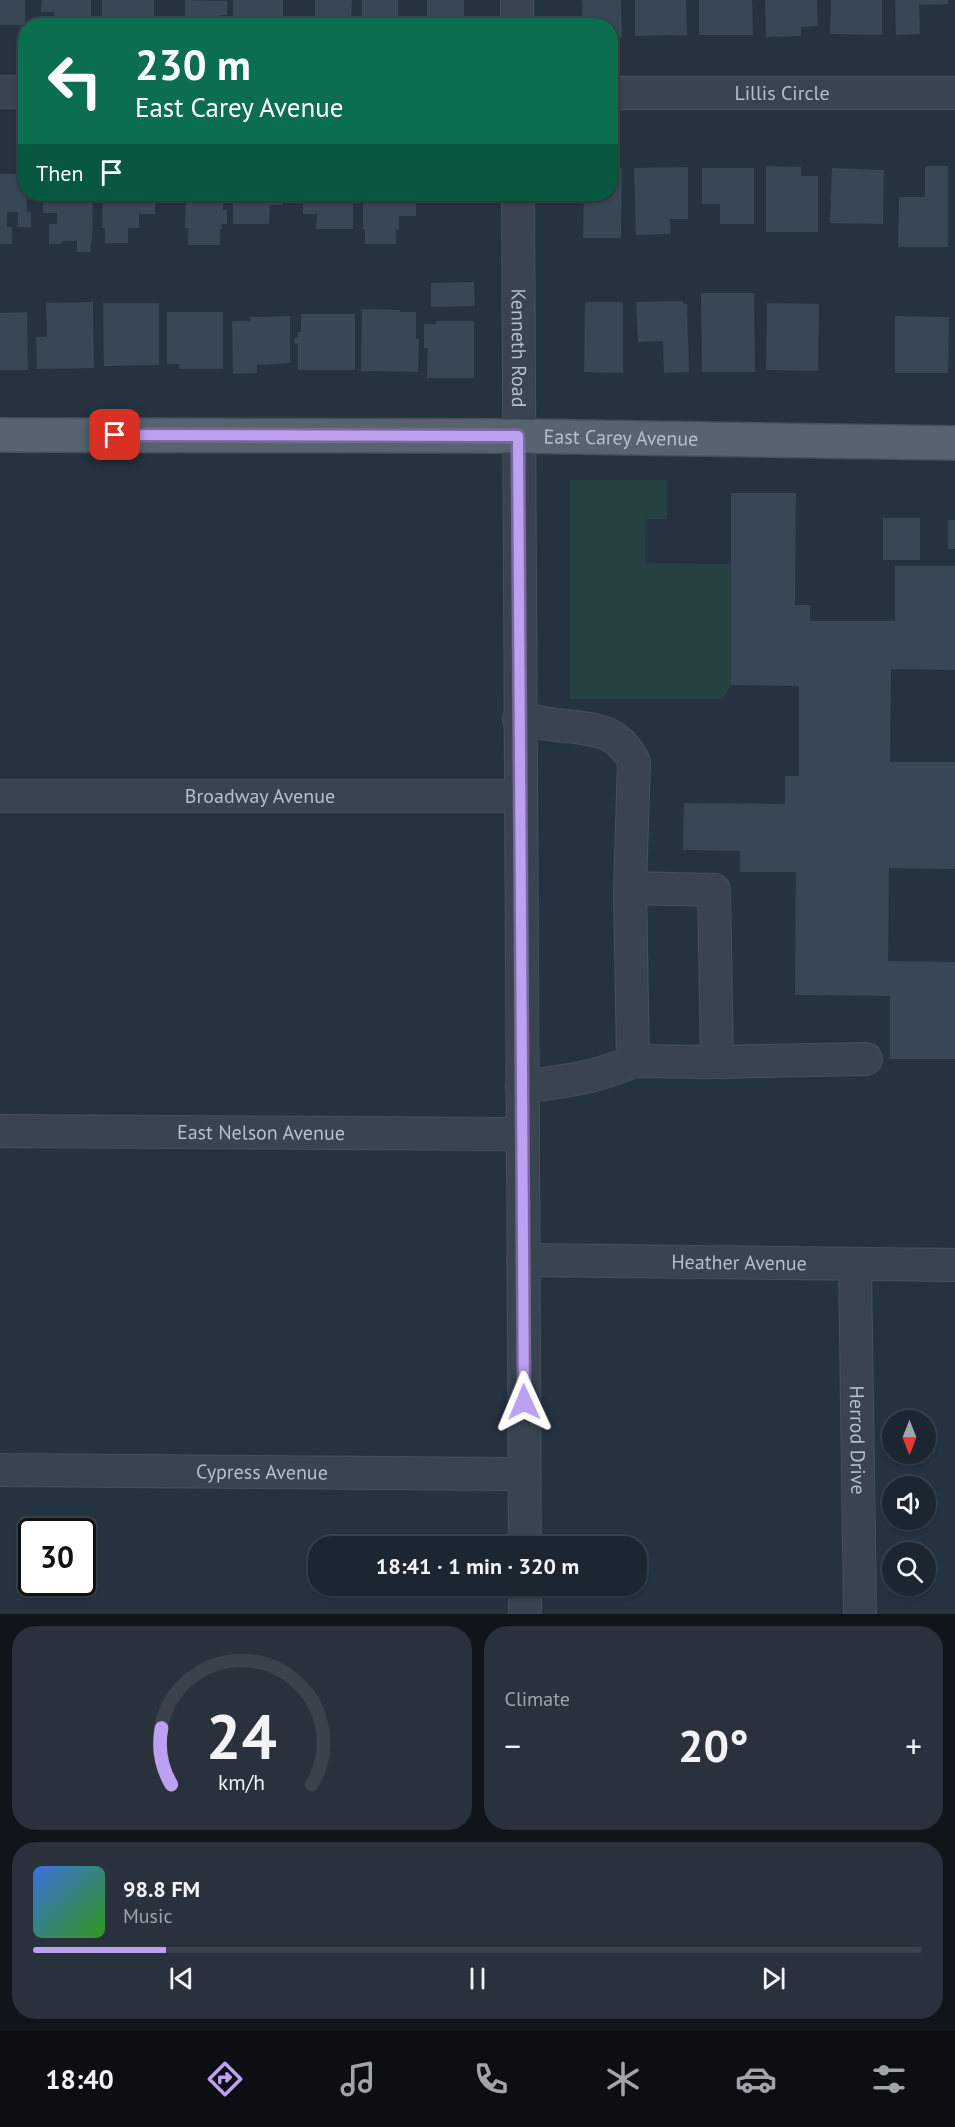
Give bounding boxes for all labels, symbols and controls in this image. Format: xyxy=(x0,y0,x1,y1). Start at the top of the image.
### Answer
text: 230 m xyxy=(135,37,251,92)
icon: left xyxy=(36,42,114,120)
street label: Lillis Circle xyxy=(734,80,830,106)
text: East Carey Avenue xyxy=(135,90,344,124)
icon: arrive xyxy=(95,156,128,189)
text: Then xyxy=(36,159,83,187)
street label: Kenneth Road xyxy=(505,288,532,408)
pin xyxy=(89,409,140,460)
icon: arrive xyxy=(98,418,131,451)
street label: East Carey Avenue xyxy=(543,423,698,452)
street label: Broadway Avenue xyxy=(185,783,335,809)
street label: East Nelson Avenue xyxy=(177,1119,345,1146)
street label: Heather Avenue xyxy=(671,1249,807,1276)
position arrow xyxy=(492,1370,556,1434)
street label: Herrod Drive xyxy=(844,1385,871,1495)
north arrow xyxy=(882,1410,936,1464)
map controls xyxy=(882,1410,936,1596)
street label: Cypress Avenue xyxy=(196,1458,328,1486)
button: sound xyxy=(882,1476,936,1530)
speed limit sign: 30 xyxy=(18,1518,96,1596)
button: search xyxy=(882,1542,936,1596)
text: 18:41 · 1 min · 320 m xyxy=(376,1552,579,1580)
text: Climate xyxy=(505,1686,570,1712)
text: 24 xyxy=(206,1695,277,1776)
text: 20° xyxy=(678,1716,749,1774)
text: − xyxy=(505,1724,521,1767)
text: + xyxy=(905,1724,922,1767)
text: km/h xyxy=(218,1768,265,1796)
text: 98.8 FM xyxy=(123,1875,200,1903)
text: Music xyxy=(123,1903,172,1929)
icon: previous xyxy=(165,1962,198,1995)
icon: pause xyxy=(461,1962,494,1995)
icon: next xyxy=(757,1962,790,1995)
icon: directions xyxy=(204,2058,246,2100)
icon: music xyxy=(337,2058,379,2100)
icon: phone xyxy=(470,2058,512,2100)
icon: climate xyxy=(602,2058,644,2100)
icon: car xyxy=(735,2058,777,2100)
icon: filters xyxy=(868,2058,910,2100)
text: 18:40 xyxy=(45,2062,114,2096)

